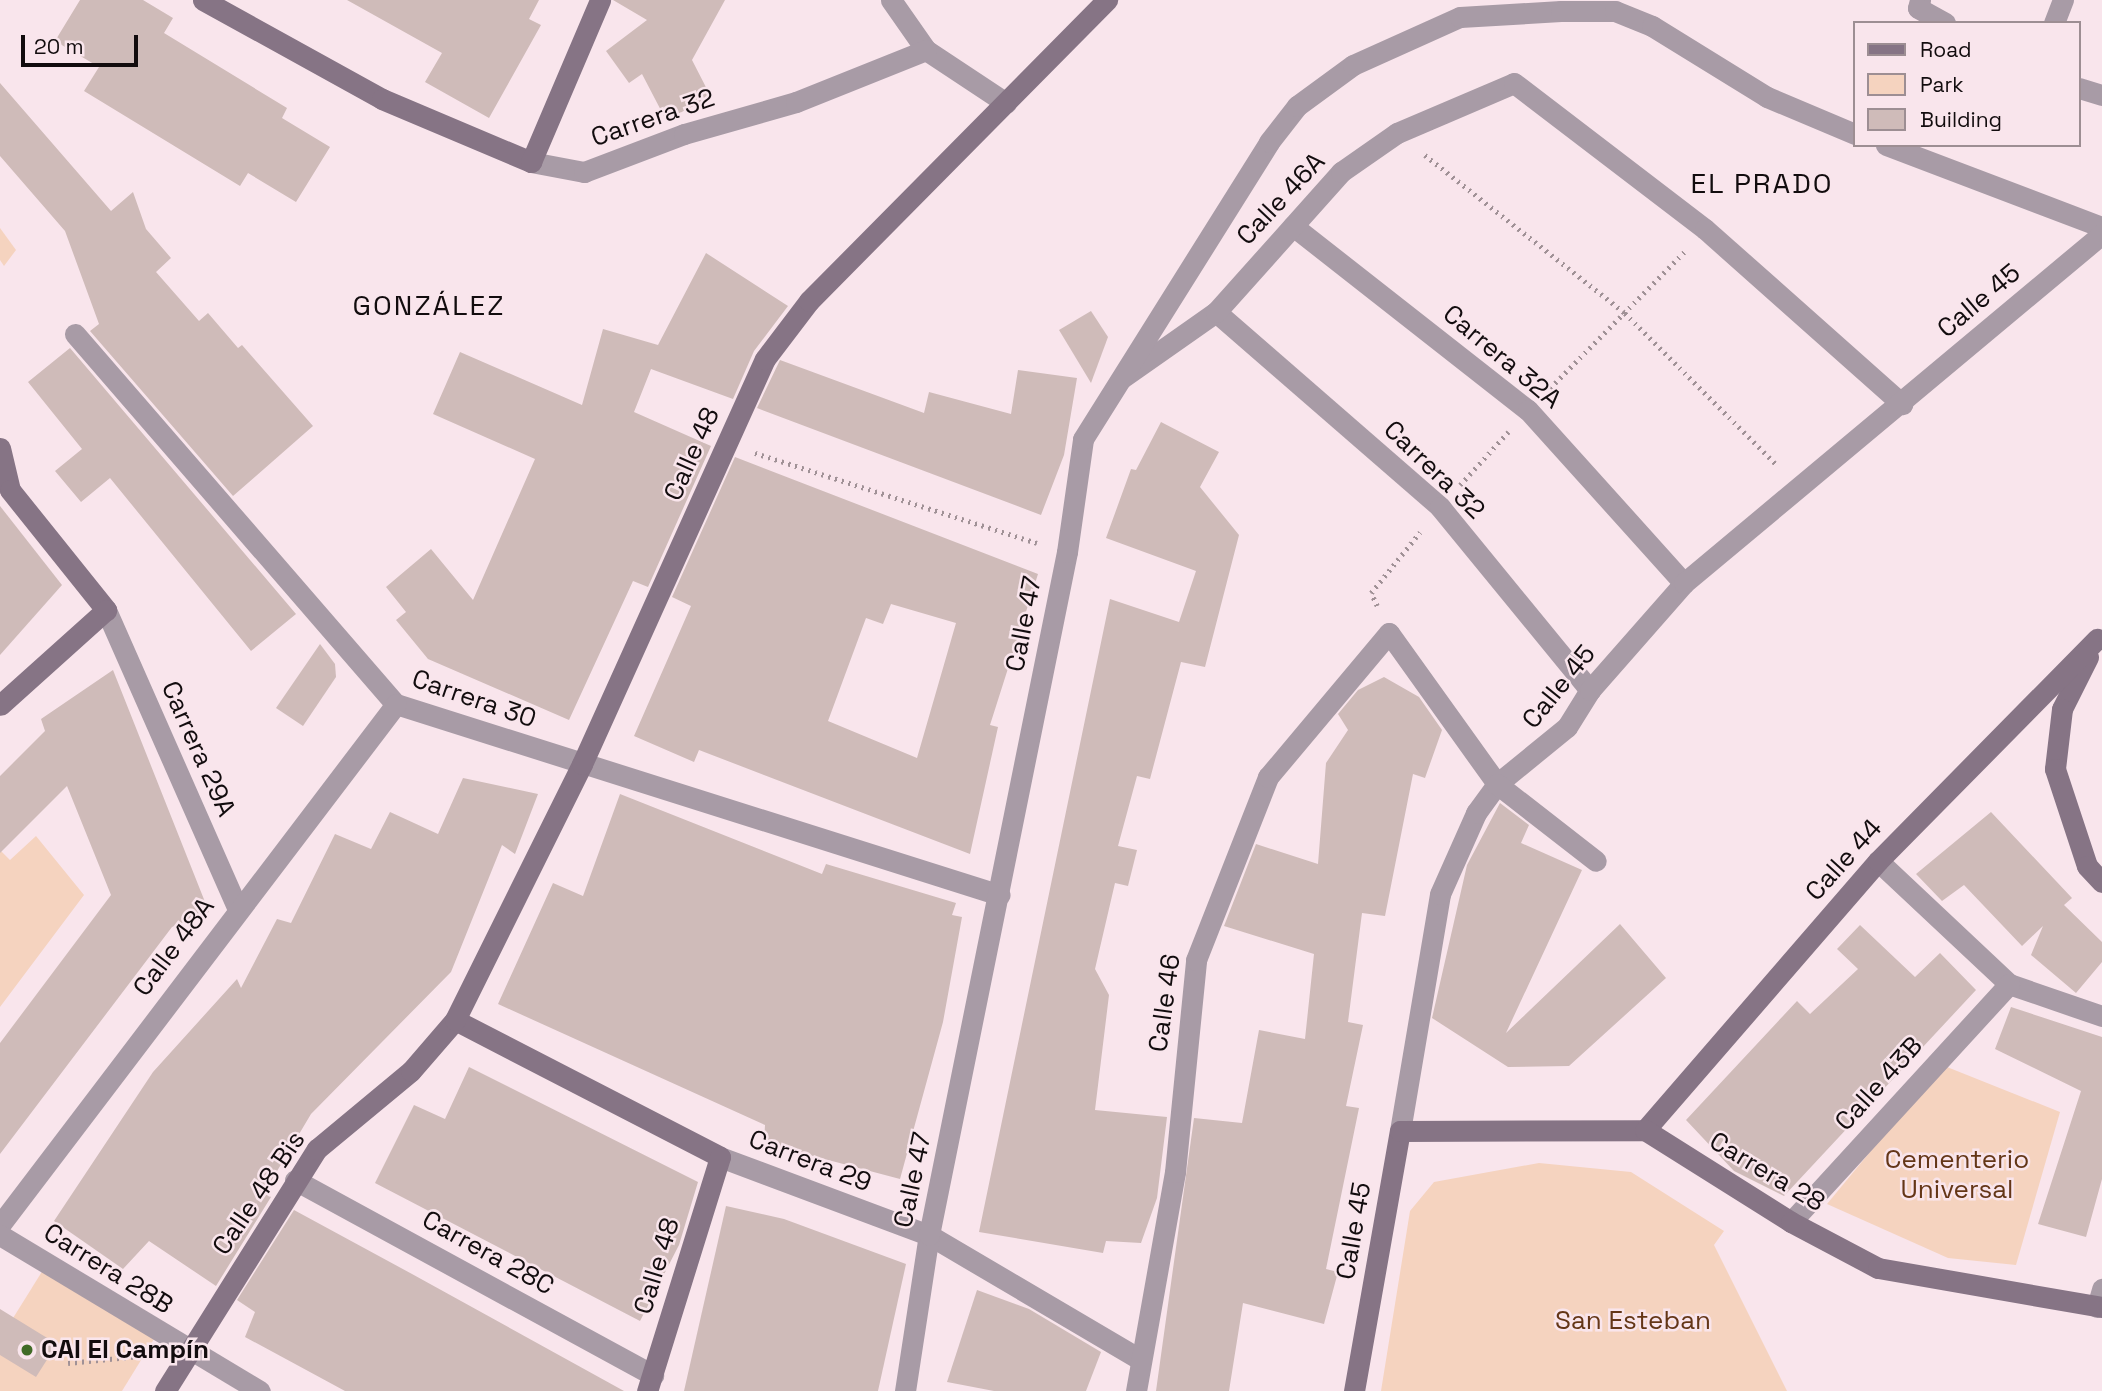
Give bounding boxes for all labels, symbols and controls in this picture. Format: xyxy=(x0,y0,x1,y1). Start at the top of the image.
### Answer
scale bar xyxy=(24,21,142,65)
legend xyxy=(1854,21,2081,147)
text: 20 m xyxy=(34,33,84,60)
text: Road xyxy=(1920,36,1972,63)
text: Park xyxy=(1920,71,1964,98)
street label: Carrera 32 xyxy=(587,82,719,154)
text: Building xyxy=(1920,106,2002,133)
street label: Calle 46A xyxy=(1230,146,1332,252)
district label: EL PRADO xyxy=(1691,166,1833,200)
street label: Calle 45 xyxy=(1931,257,2027,345)
district label: GONZÁLEZ xyxy=(354,288,504,322)
street label: Carrera 32A xyxy=(1436,298,1568,416)
street label: Calle 48 xyxy=(658,402,726,506)
street label: Carrera 32 xyxy=(1377,414,1491,526)
street label: Calle 47 xyxy=(999,574,1049,674)
street label: Calle 45 xyxy=(1516,639,1602,735)
street label: Carrera 30 xyxy=(408,663,540,735)
street label: Carrera 29A xyxy=(154,676,242,822)
street label: Calle 44 xyxy=(1799,813,1889,907)
street label: Calle 48A xyxy=(127,892,221,1002)
street label: Calle 46 xyxy=(1143,952,1187,1054)
street label: Calle 43B xyxy=(1829,1031,1929,1137)
street label: Carrera 29 xyxy=(744,1123,876,1199)
street label: Calle 48 Bis xyxy=(206,1125,312,1261)
street label: Carrera 28 xyxy=(1704,1125,1830,1219)
street label: Calle 47 xyxy=(888,1130,938,1230)
park label: Cementerio Universal xyxy=(1885,1144,2029,1206)
street label: Calle 45 xyxy=(1330,1180,1378,1282)
street label: Carrera 28C xyxy=(417,1204,559,1302)
street label: Calle 48 xyxy=(628,1214,686,1318)
street label: Carrera 28B xyxy=(38,1217,178,1321)
park label: San Esteban xyxy=(1555,1305,1711,1337)
place label: CAI El Campín xyxy=(41,1334,209,1366)
marker: CAI El Campín xyxy=(19,1342,35,1358)

